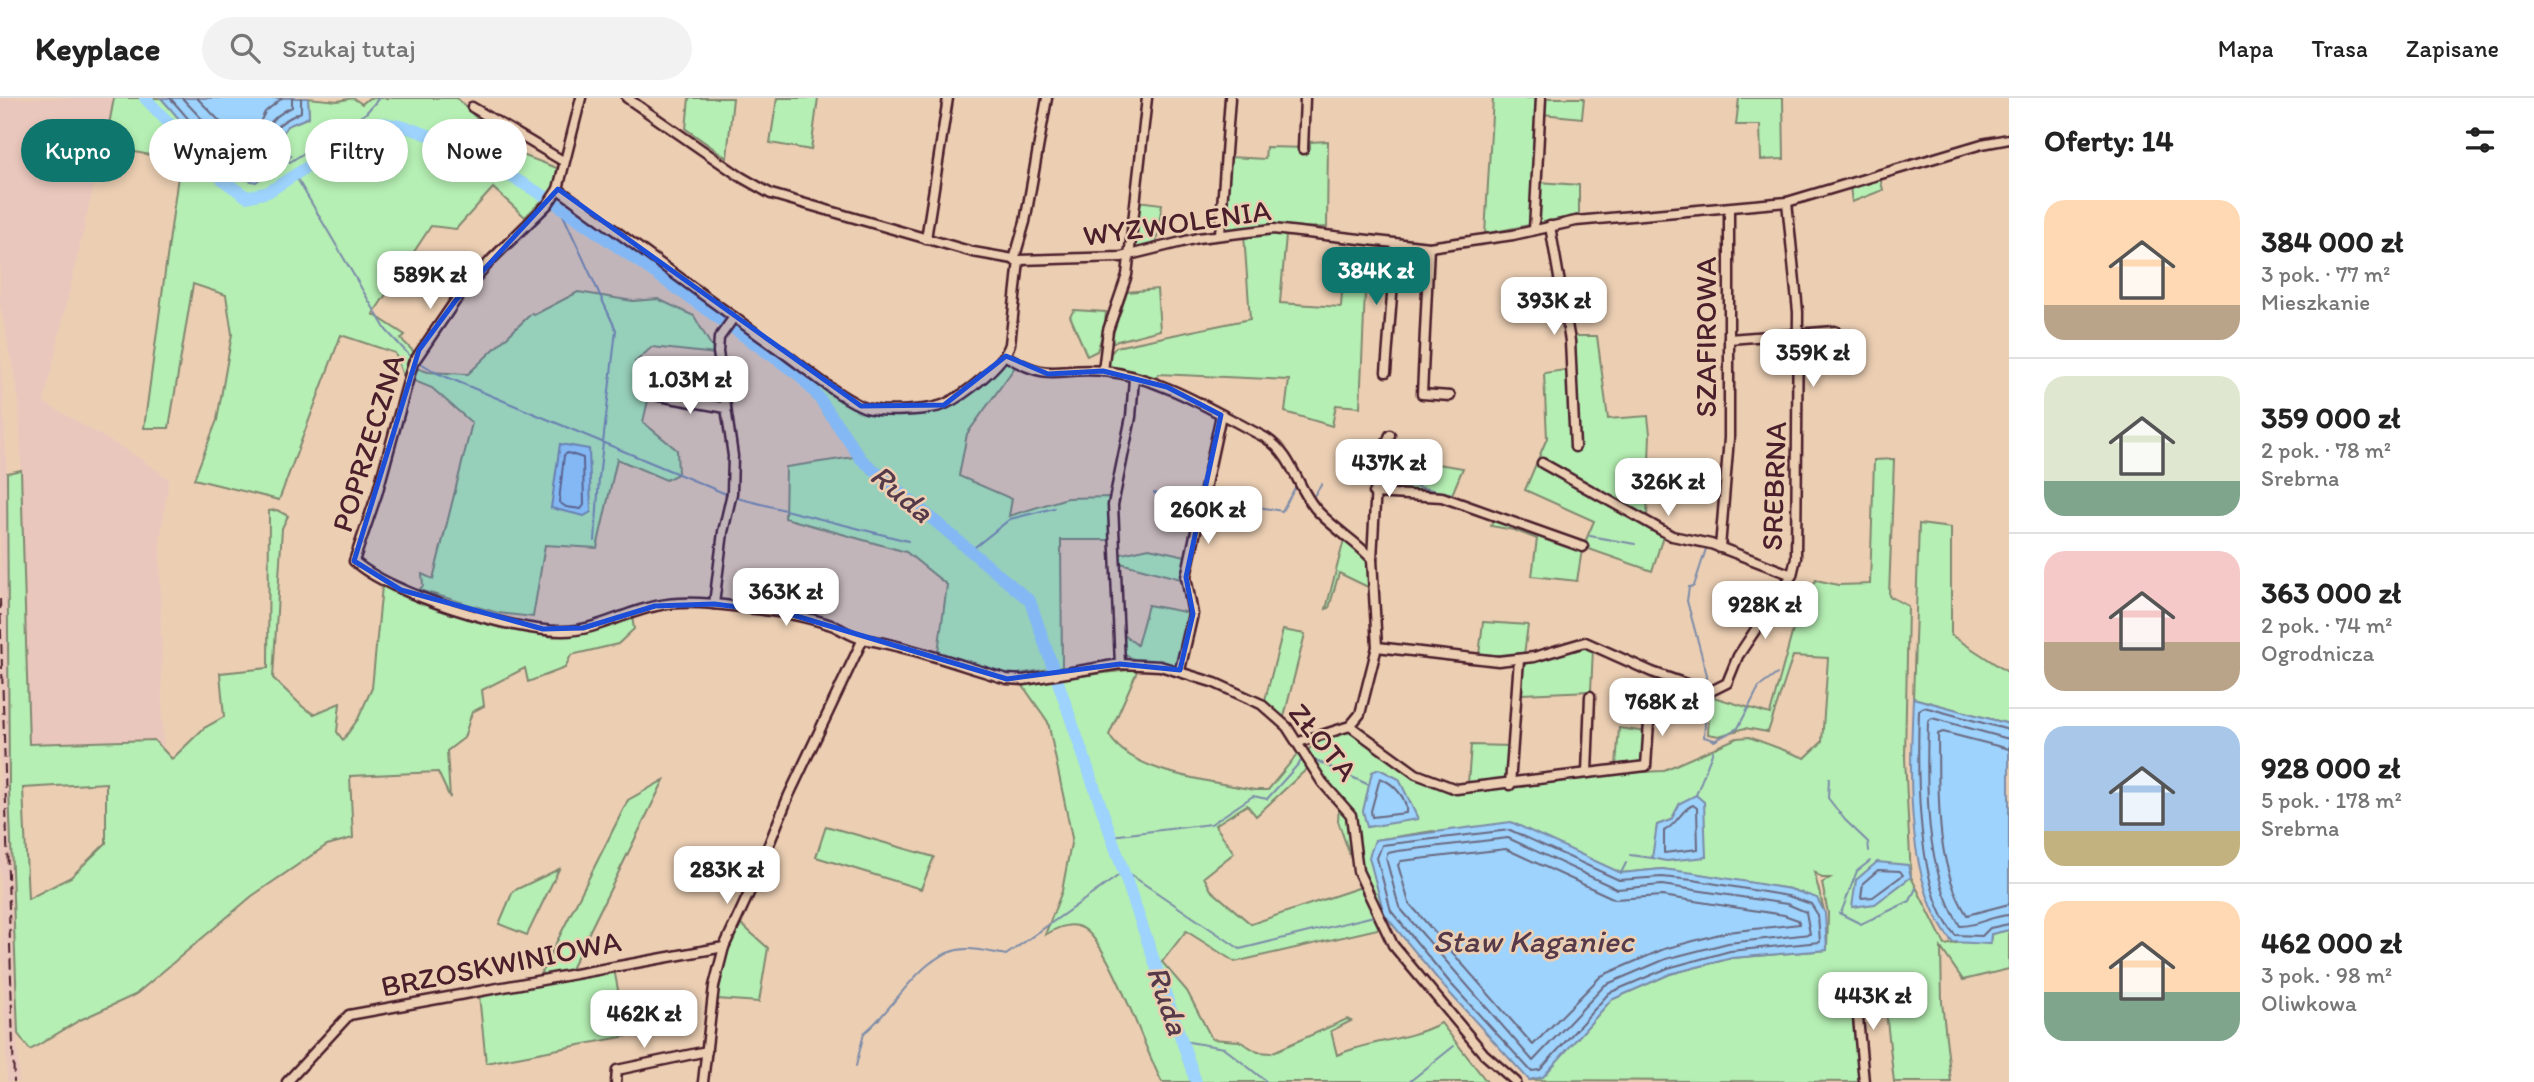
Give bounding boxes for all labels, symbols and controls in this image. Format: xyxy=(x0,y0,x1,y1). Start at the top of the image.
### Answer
search box xyxy=(202,17,692,80)
text: Keyplace xyxy=(35,29,160,68)
icon: search xyxy=(226,29,264,67)
text: Szukaj tutaj xyxy=(282,32,416,64)
text: Mapa xyxy=(2218,34,2274,63)
text: Trasa xyxy=(2312,34,2368,63)
text: Zapisane xyxy=(2406,34,2499,63)
chip: Kupno xyxy=(21,119,135,182)
chip: Wynajem xyxy=(149,119,291,182)
chip: Filtry xyxy=(305,119,408,182)
chip: Nowe xyxy=(422,119,527,182)
icon: filters xyxy=(2461,121,2499,159)
text: Oferty: 14 xyxy=(2044,122,2173,159)
street label: WYZWOLENIA xyxy=(1080,191,1273,254)
text: 384 000 zł xyxy=(2261,223,2403,260)
icon: home xyxy=(2100,228,2184,312)
pin: 384K zł xyxy=(1311,248,1441,307)
pin: 589K zł xyxy=(365,252,495,311)
text: 384K zł xyxy=(1338,256,1414,284)
street label: SZAFIROWA xyxy=(1687,257,1724,417)
text: 589K zł xyxy=(393,260,467,288)
text: 3 pok. · 77 m² xyxy=(2261,260,2390,288)
pin: 393K zł xyxy=(1489,278,1619,337)
text: 393K zł xyxy=(1517,286,1591,314)
text: Mieszkanie xyxy=(2261,288,2370,316)
pin: 359K zł xyxy=(1748,330,1878,389)
text: 359K zł xyxy=(1776,338,1850,366)
street label: POPRZECZNA xyxy=(323,349,412,536)
pin: 1.03M zł xyxy=(618,356,762,416)
text: 1.03M zł xyxy=(648,365,732,393)
text: 359 000 zł xyxy=(2261,399,2400,436)
icon: home xyxy=(2100,404,2184,488)
street label: SREBRNA xyxy=(1753,421,1794,551)
text: 2 pok. · 78 m² xyxy=(2261,436,2391,464)
pin: 437K zł xyxy=(1324,440,1454,499)
text: 437K zł xyxy=(1352,448,1426,476)
water label: Ruda xyxy=(863,456,942,531)
pin: 326K zł xyxy=(1603,458,1733,518)
text: Srebrna xyxy=(2261,464,2339,492)
text: 326K zł xyxy=(1631,467,1705,495)
pin: 260K zł xyxy=(1143,486,1273,546)
text: 260K zł xyxy=(1170,495,1246,523)
pin: 363K zł xyxy=(721,568,851,628)
text: 363 000 zł xyxy=(2261,574,2401,611)
text: 363K zł xyxy=(749,577,823,605)
icon: home xyxy=(2100,579,2184,663)
pin: 928K zł xyxy=(1700,582,1830,641)
text: 928K zł xyxy=(1728,590,1802,618)
text: 2 pok. · 74 m² xyxy=(2261,611,2392,639)
text: Ogrodnicza xyxy=(2261,639,2374,667)
pin: 768K zł xyxy=(1597,678,1727,738)
text: 768K zł xyxy=(1625,687,1699,715)
street label: ZŁOTA xyxy=(1281,695,1366,788)
text: 928 000 zł xyxy=(2261,749,2400,786)
icon: home xyxy=(2100,754,2184,838)
text: 5 pok. · 178 m² xyxy=(2261,786,2402,814)
text: Srebrna xyxy=(2261,814,2339,842)
pin: 283K zł xyxy=(662,846,792,906)
text: 283K zł xyxy=(690,855,764,883)
street label: BRZOSKWINIOWA xyxy=(378,922,624,1005)
water label: Staw Kaganiec xyxy=(1433,922,1636,960)
text: 462 000 zł xyxy=(2261,924,2402,961)
icon: home xyxy=(2100,929,2184,1013)
water label: Ruda xyxy=(1139,961,1198,1041)
text: 3 pok. · 98 m² xyxy=(2261,961,2392,989)
pin: 443K zł xyxy=(1808,972,1938,1032)
text: 443K zł xyxy=(1834,981,1912,1009)
text: Oliwkowa xyxy=(2261,989,2357,1017)
pin: 462K zł xyxy=(579,990,709,1050)
text: 462K zł xyxy=(606,999,682,1027)

